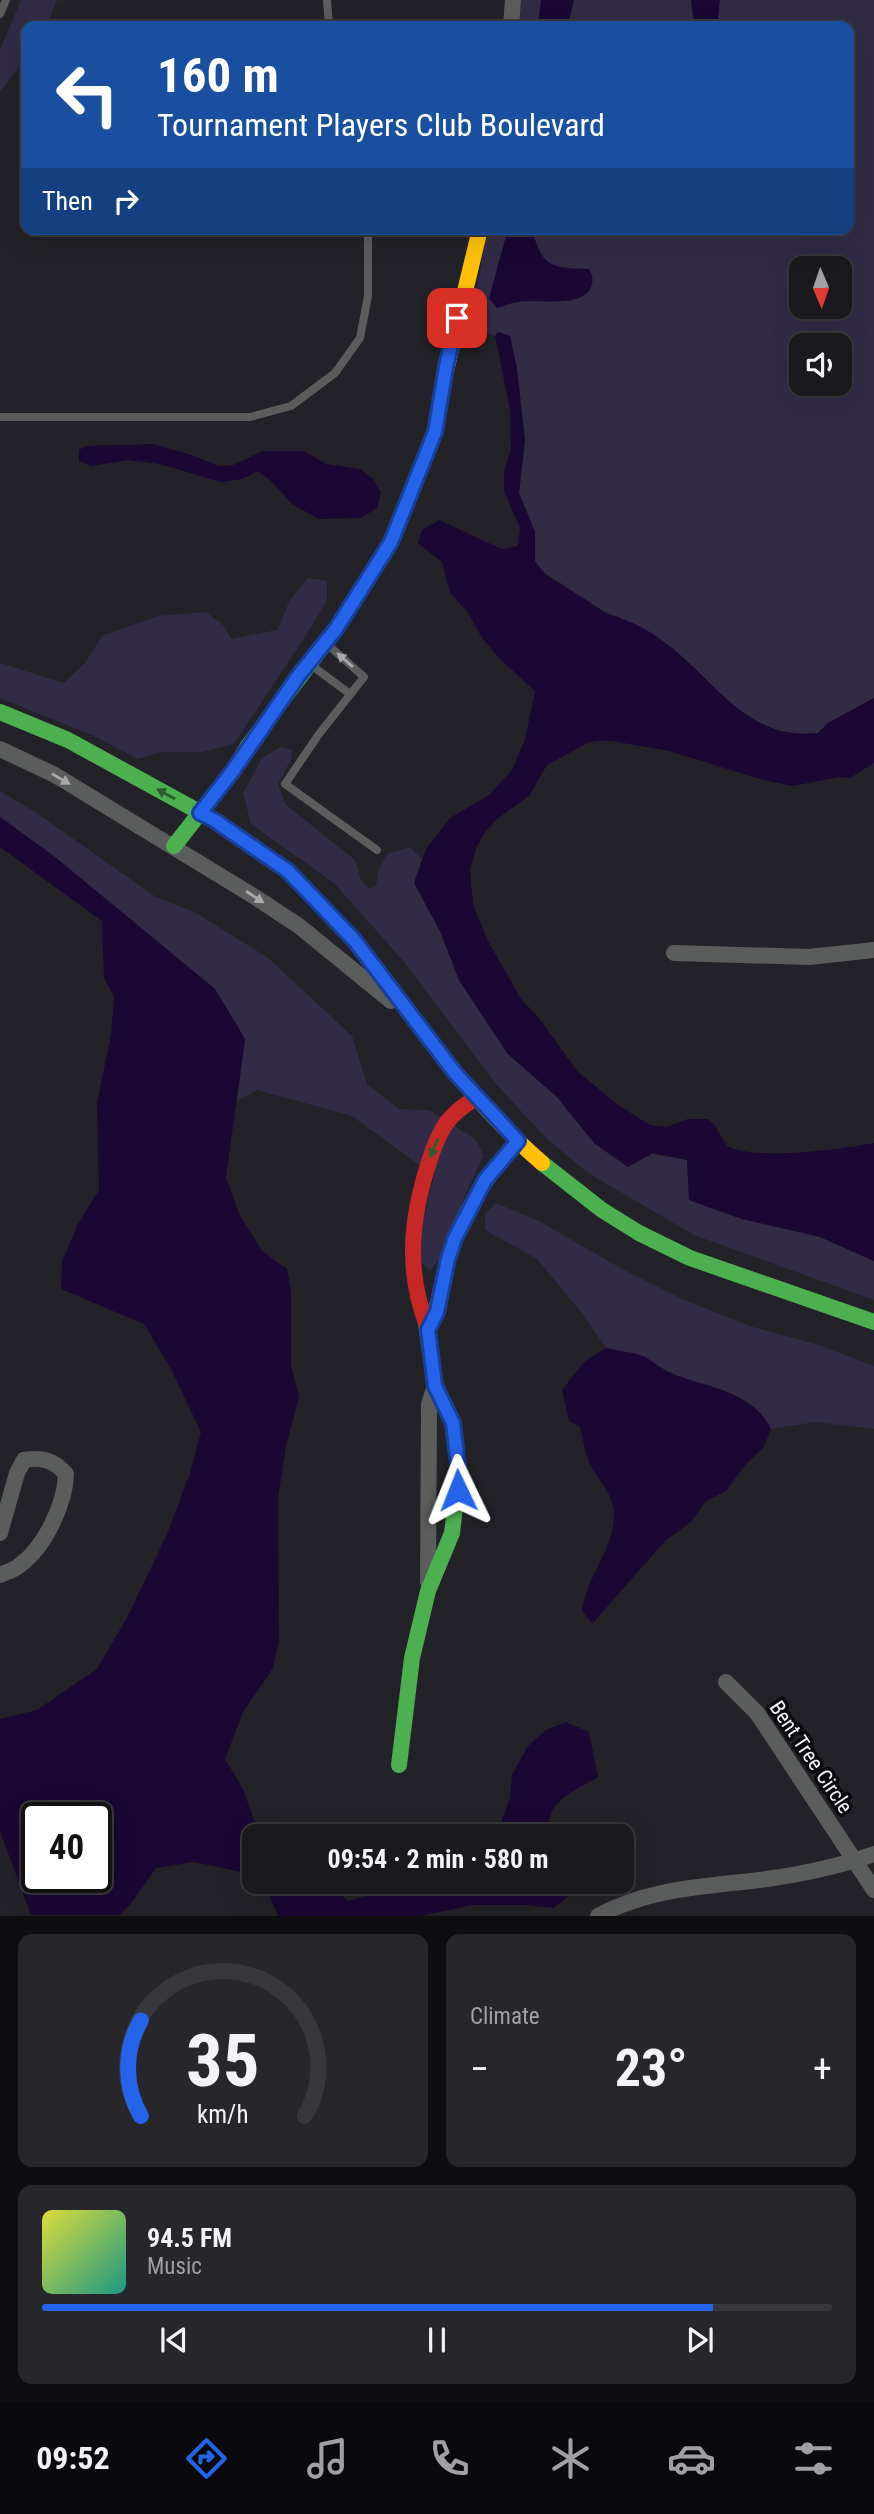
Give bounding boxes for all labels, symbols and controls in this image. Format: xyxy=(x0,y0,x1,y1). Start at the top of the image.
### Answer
text: 160 m xyxy=(157,47,279,104)
icon: left xyxy=(42,49,133,140)
text: Tournament Players Club Boulevard xyxy=(157,106,605,144)
icon: right xyxy=(107,182,145,220)
text: Then xyxy=(42,186,93,216)
north arrow xyxy=(789,256,852,318)
map controls xyxy=(789,256,852,396)
pin xyxy=(427,288,487,348)
icon: arrive xyxy=(438,299,476,337)
button: sound xyxy=(789,333,852,396)
one-way arrow xyxy=(336,653,353,668)
one-way arrow xyxy=(51,773,71,785)
one-way arrow xyxy=(156,788,176,800)
one-way arrow xyxy=(246,891,265,904)
one-way arrow xyxy=(429,1138,440,1159)
position arrow xyxy=(421,1453,495,1527)
street label: Bent Tree Circle xyxy=(765,1696,857,1818)
speed limit sign: 40 xyxy=(21,1802,112,1893)
text: 09:54 · 2 min · 580 m xyxy=(328,1844,548,1874)
text: Climate xyxy=(470,2003,540,2030)
text: 35 xyxy=(186,2019,260,2105)
text: 23° xyxy=(615,2038,687,2099)
text: − xyxy=(470,2047,489,2091)
text: + xyxy=(813,2047,832,2091)
text: km/h xyxy=(197,2100,249,2129)
text: 94.5 FM xyxy=(147,2223,232,2253)
text: Music xyxy=(147,2253,202,2280)
icon: previous xyxy=(155,2321,193,2359)
icon: pause xyxy=(418,2321,456,2359)
icon: next xyxy=(681,2321,719,2359)
icon: directions xyxy=(182,2434,231,2483)
icon: music xyxy=(303,2434,352,2483)
icon: phone xyxy=(425,2434,474,2483)
icon: climate xyxy=(546,2434,595,2483)
icon: car xyxy=(667,2434,716,2483)
icon: filters xyxy=(789,2434,838,2483)
text: 09:52 xyxy=(36,2439,110,2477)

